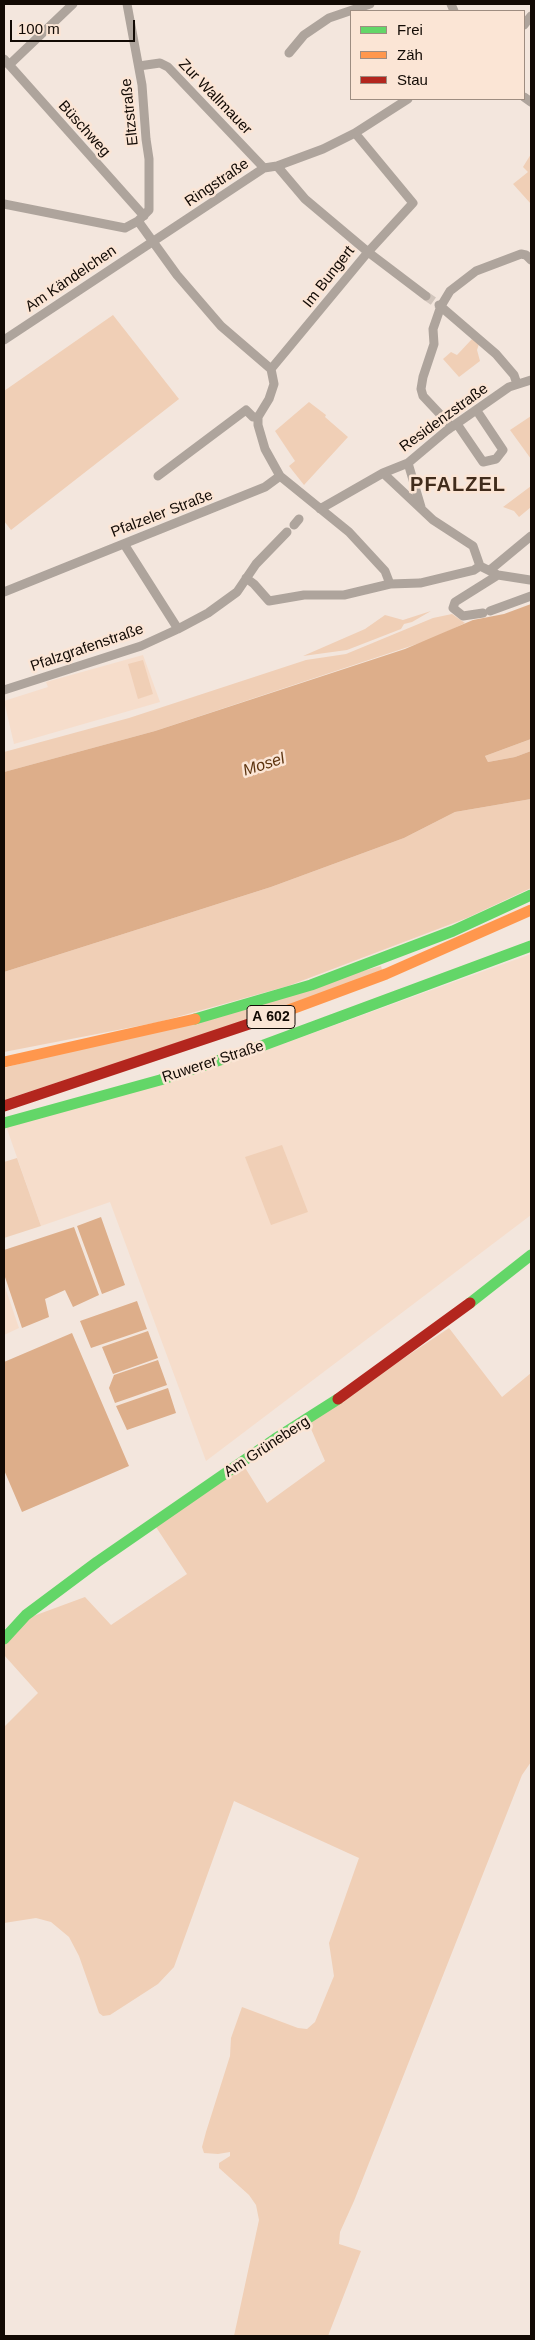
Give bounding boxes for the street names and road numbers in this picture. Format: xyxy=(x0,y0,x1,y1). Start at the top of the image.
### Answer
street label: Zur Wallmauer xyxy=(175,56,255,138)
street label: Eltzstraße xyxy=(118,77,142,147)
street label: Büschweg xyxy=(54,97,114,161)
street label: Ringstraße xyxy=(182,155,252,211)
street label: Am Kändelchen xyxy=(22,242,120,316)
street label: Im Bungert xyxy=(299,243,359,311)
street label: Residenzstraße xyxy=(396,380,492,456)
street label: Pfalzeler Straße xyxy=(109,486,215,542)
street label: Pfalzgrafenstraße xyxy=(28,620,146,676)
road number: A 602 xyxy=(247,1006,295,1028)
street label: Ruwerer Straße xyxy=(160,1037,266,1087)
street label: Am Grüneberg xyxy=(221,1413,313,1481)

